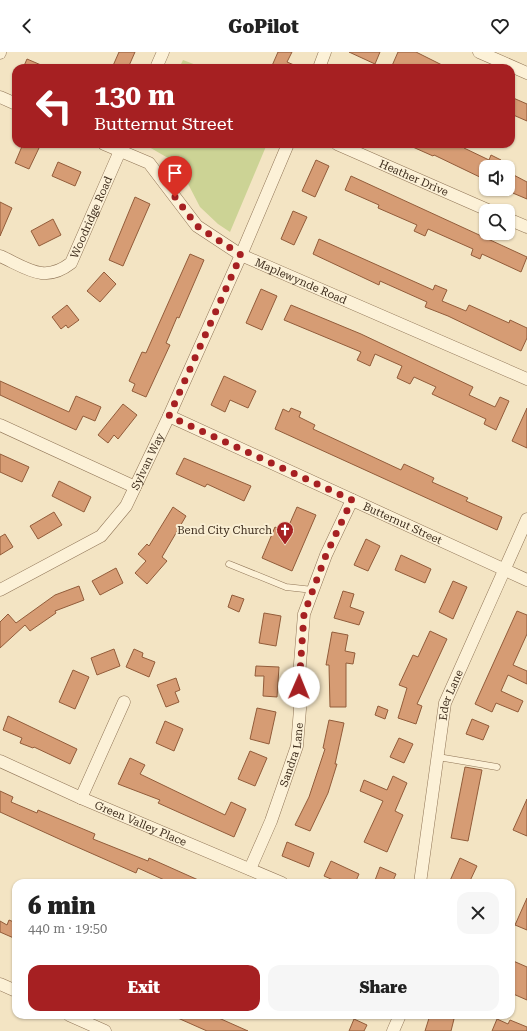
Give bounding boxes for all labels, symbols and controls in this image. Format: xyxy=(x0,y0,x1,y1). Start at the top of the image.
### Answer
icon: back xyxy=(16,15,38,37)
icon: heart xyxy=(489,15,511,37)
text: GoPilot xyxy=(228,16,299,37)
text: 130 m xyxy=(94,79,175,112)
icon: left xyxy=(28,80,80,132)
text: Butternut Street xyxy=(94,113,233,134)
pin xyxy=(158,156,192,197)
street label: Heather Drive xyxy=(377,157,451,199)
map controls xyxy=(479,160,515,240)
button: sound xyxy=(479,160,515,196)
icon: arrive xyxy=(164,162,186,184)
street label: Woodridge Road xyxy=(67,174,115,260)
button: search xyxy=(479,204,515,240)
street label: Maplewynde Road xyxy=(253,255,349,307)
street label: Sylvan Way xyxy=(128,430,167,492)
street label: Butternut Street xyxy=(361,499,444,547)
church icon: Bend City Church xyxy=(275,520,295,545)
place label: Bend City Church xyxy=(177,524,272,537)
position arrow xyxy=(278,666,320,708)
street label: Eder Lane xyxy=(436,667,466,721)
street label: Sandra Lane xyxy=(277,722,305,789)
street label: Green Valley Place xyxy=(93,798,189,848)
text: 6 min xyxy=(28,892,95,920)
button: close xyxy=(457,892,499,934)
text: 440 m · 19:50 xyxy=(28,921,107,936)
button: Exit xyxy=(28,965,260,1011)
button: Share xyxy=(268,965,499,1011)

